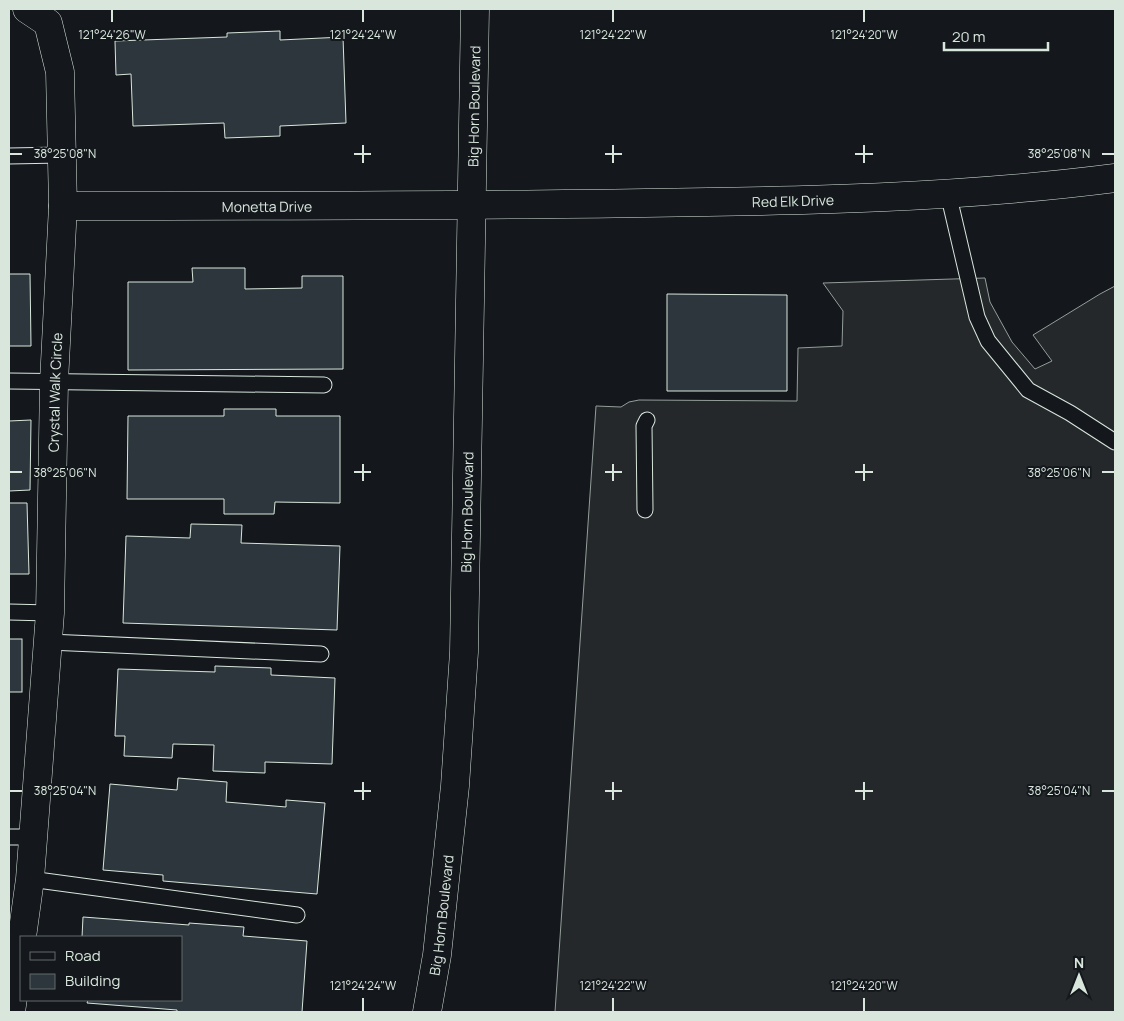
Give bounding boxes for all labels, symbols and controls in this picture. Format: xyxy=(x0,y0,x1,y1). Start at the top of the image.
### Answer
scale bar xyxy=(944,20,1048,52)
text: 121°24'26"W xyxy=(78,26,147,43)
text: 121°24'24"W xyxy=(330,26,397,43)
text: 121°24'22"W xyxy=(579,26,647,43)
text: 121°24'20"W xyxy=(830,26,899,43)
text: 20 m xyxy=(952,26,985,47)
street label: Big Horn Boulevard xyxy=(463,45,484,167)
text: 38°25'08"N xyxy=(34,145,96,162)
text: 38°25'08"N xyxy=(1028,145,1090,162)
street label: Red Elk Drive xyxy=(752,190,834,211)
street label: Monetta Drive xyxy=(222,196,312,215)
street label: Crystal Walk Circle xyxy=(43,332,66,452)
street label: Big Horn Boulevard xyxy=(456,451,477,573)
text: 38°25'06"N xyxy=(33,464,97,481)
text: 38°25'06"N xyxy=(1027,464,1091,481)
text: 38°25'04"N xyxy=(34,782,96,799)
text: 38°25'04"N xyxy=(1028,782,1090,799)
street label: Big Horn Boulevard xyxy=(424,854,457,977)
legend xyxy=(20,936,182,1001)
text: Road xyxy=(65,945,101,966)
north arrow xyxy=(1054,951,1104,1001)
text: N xyxy=(1074,953,1084,972)
text: Building xyxy=(65,970,120,991)
text: 121°24'24"W xyxy=(330,977,397,994)
text: 121°24'22"W xyxy=(579,977,647,994)
text: 121°24'20"W xyxy=(830,977,899,994)

